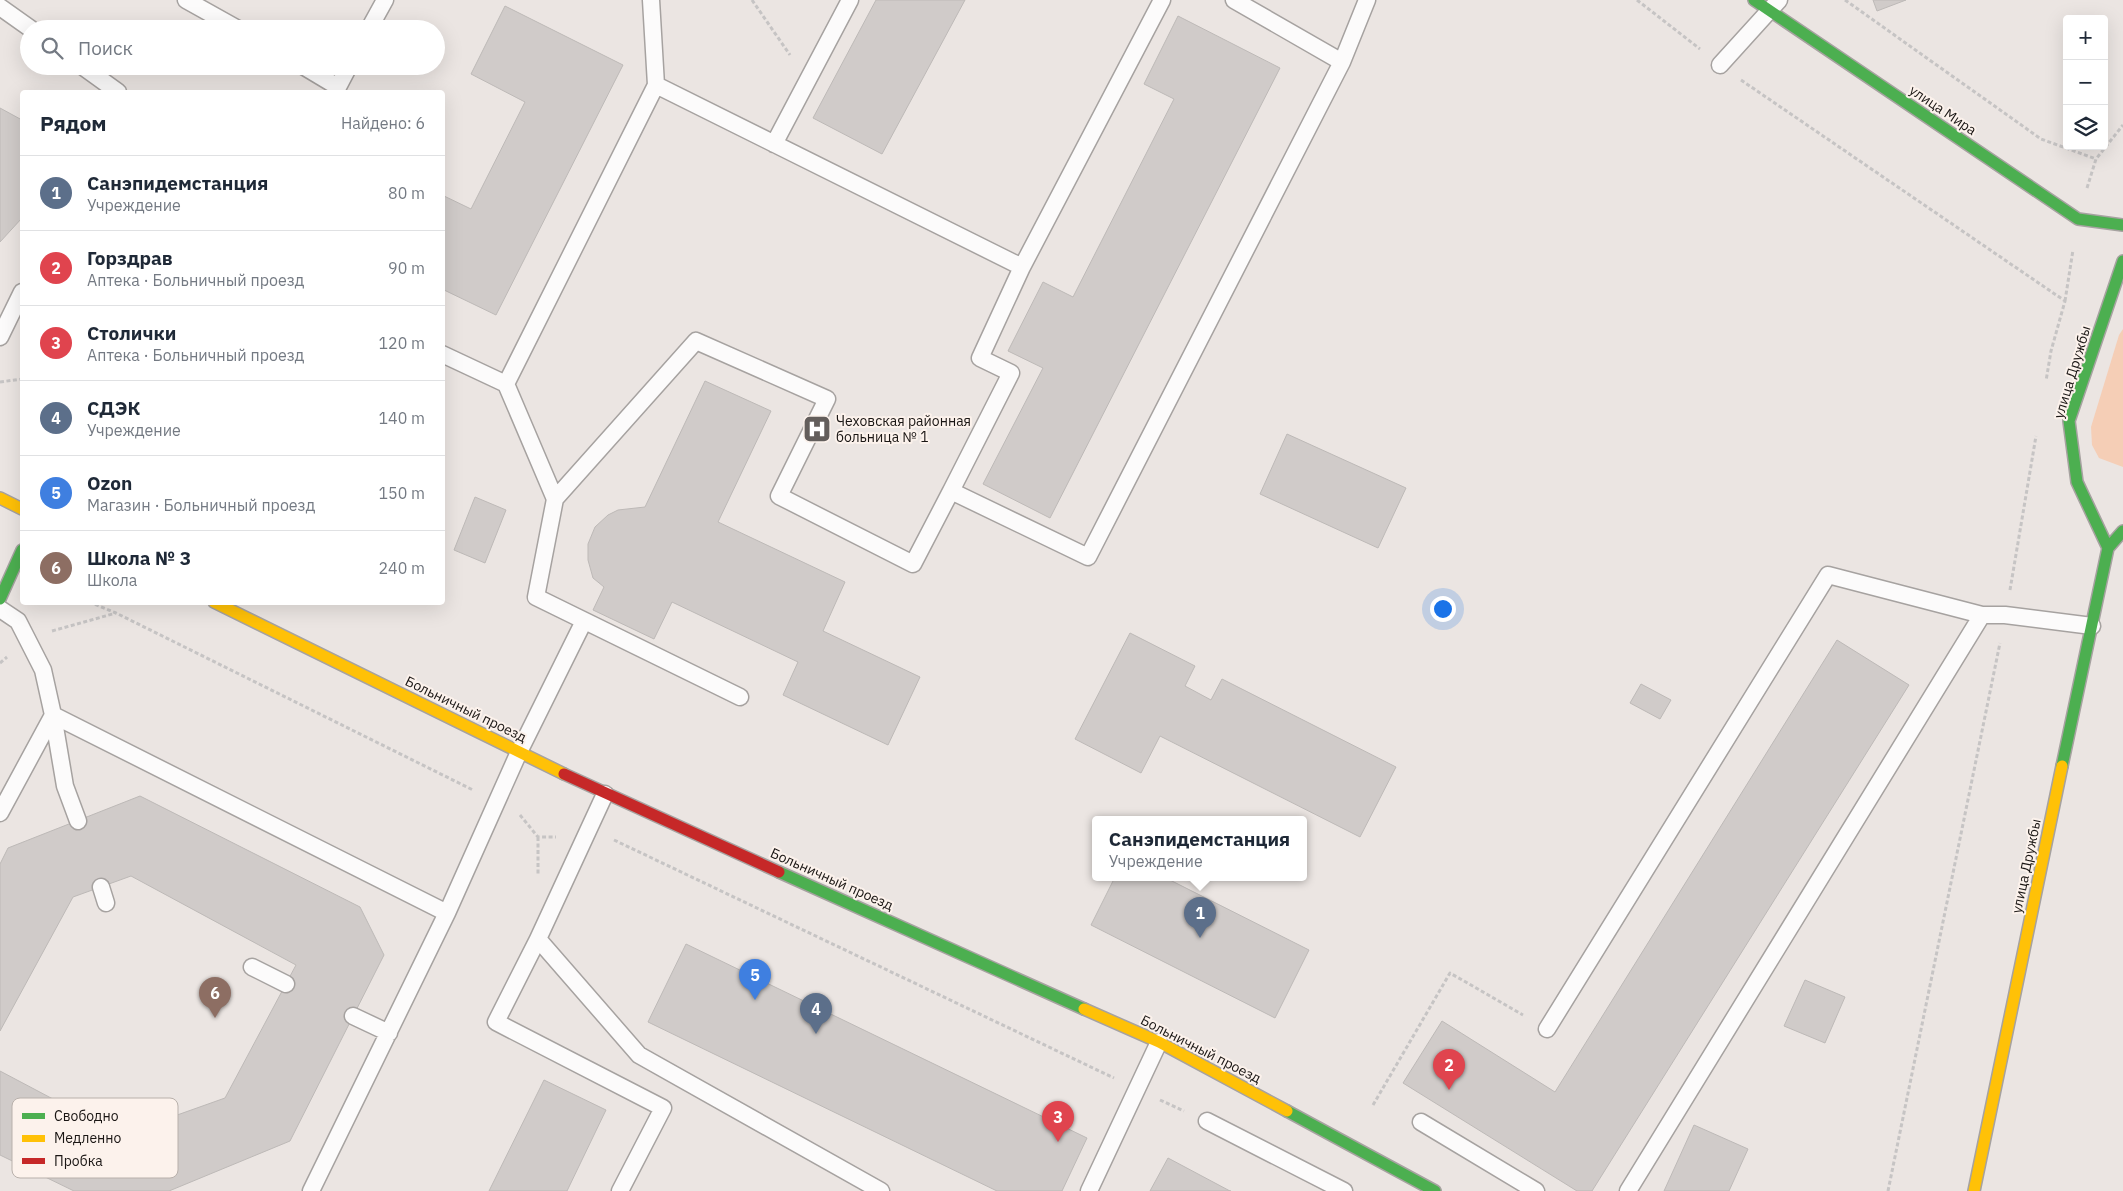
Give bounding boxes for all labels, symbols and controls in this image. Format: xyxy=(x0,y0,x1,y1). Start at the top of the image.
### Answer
map controls xyxy=(2063,15,2108,150)
button: + xyxy=(2063,15,2108,60)
search box xyxy=(20,20,445,75)
icon: search xyxy=(38,34,66,62)
text: Поиск xyxy=(78,36,133,60)
button: − xyxy=(2063,60,2108,105)
street label: улица Мира xyxy=(1906,81,1981,139)
button: layers xyxy=(2063,105,2108,150)
text: Рядом xyxy=(40,109,107,137)
text: Найдено: 6 xyxy=(341,113,425,133)
text: Санэпидемстанция xyxy=(87,171,268,195)
text: 1 xyxy=(51,183,61,203)
text: 80 m xyxy=(388,183,425,203)
text: Учреждение xyxy=(87,195,181,215)
text: Горздрав xyxy=(87,246,173,270)
text: 2 xyxy=(51,258,61,278)
text: 90 m xyxy=(388,258,425,278)
text: Аптека · Больничный проезд xyxy=(87,270,304,290)
text: Столички xyxy=(87,321,176,345)
street label: улица Дружбы xyxy=(2049,323,2095,421)
text: 3 xyxy=(51,333,61,353)
text: 120 m xyxy=(378,333,425,353)
text: Аптека · Больничный проезд xyxy=(87,345,304,365)
text: СДЭК xyxy=(87,396,140,420)
text: 4 xyxy=(51,408,61,428)
text: 140 m xyxy=(378,408,425,428)
place label: Чеховская районная больница № 1 xyxy=(836,412,971,446)
hospital icon: Чеховская районная больница № 1 xyxy=(802,414,832,444)
text: Учреждение xyxy=(87,420,181,440)
text: Ozon xyxy=(87,471,132,495)
text: 5 xyxy=(51,483,61,503)
text: 150 m xyxy=(378,483,425,503)
text: Магазин · Больничный проезд xyxy=(87,495,315,515)
text: Школа № 3 xyxy=(87,546,191,570)
text: 6 xyxy=(51,558,61,578)
text: 240 m xyxy=(378,558,425,578)
text: Школа xyxy=(87,570,137,590)
your location xyxy=(1430,596,1456,622)
street label: Больничный проезд xyxy=(402,672,530,746)
popup xyxy=(1092,816,1307,881)
street label: улица Дружбы xyxy=(2007,817,2045,915)
text: Санэпидемстанция xyxy=(1109,827,1290,851)
street label: Больничный проезд xyxy=(768,844,896,914)
text: Учреждение xyxy=(1109,851,1203,871)
pin: 1 xyxy=(1184,897,1216,938)
pin: 5 xyxy=(739,959,771,1000)
pin: 6 xyxy=(199,977,231,1018)
pin: 4 xyxy=(800,993,832,1034)
street label: Больничный проезд xyxy=(1138,1011,1264,1087)
pin: 2 xyxy=(1433,1049,1465,1090)
legend xyxy=(12,1098,178,1178)
pin: 3 xyxy=(1042,1101,1074,1142)
text: Свободно xyxy=(54,1107,119,1125)
text: Медленно xyxy=(54,1129,122,1147)
text: Пробка xyxy=(54,1152,103,1170)

